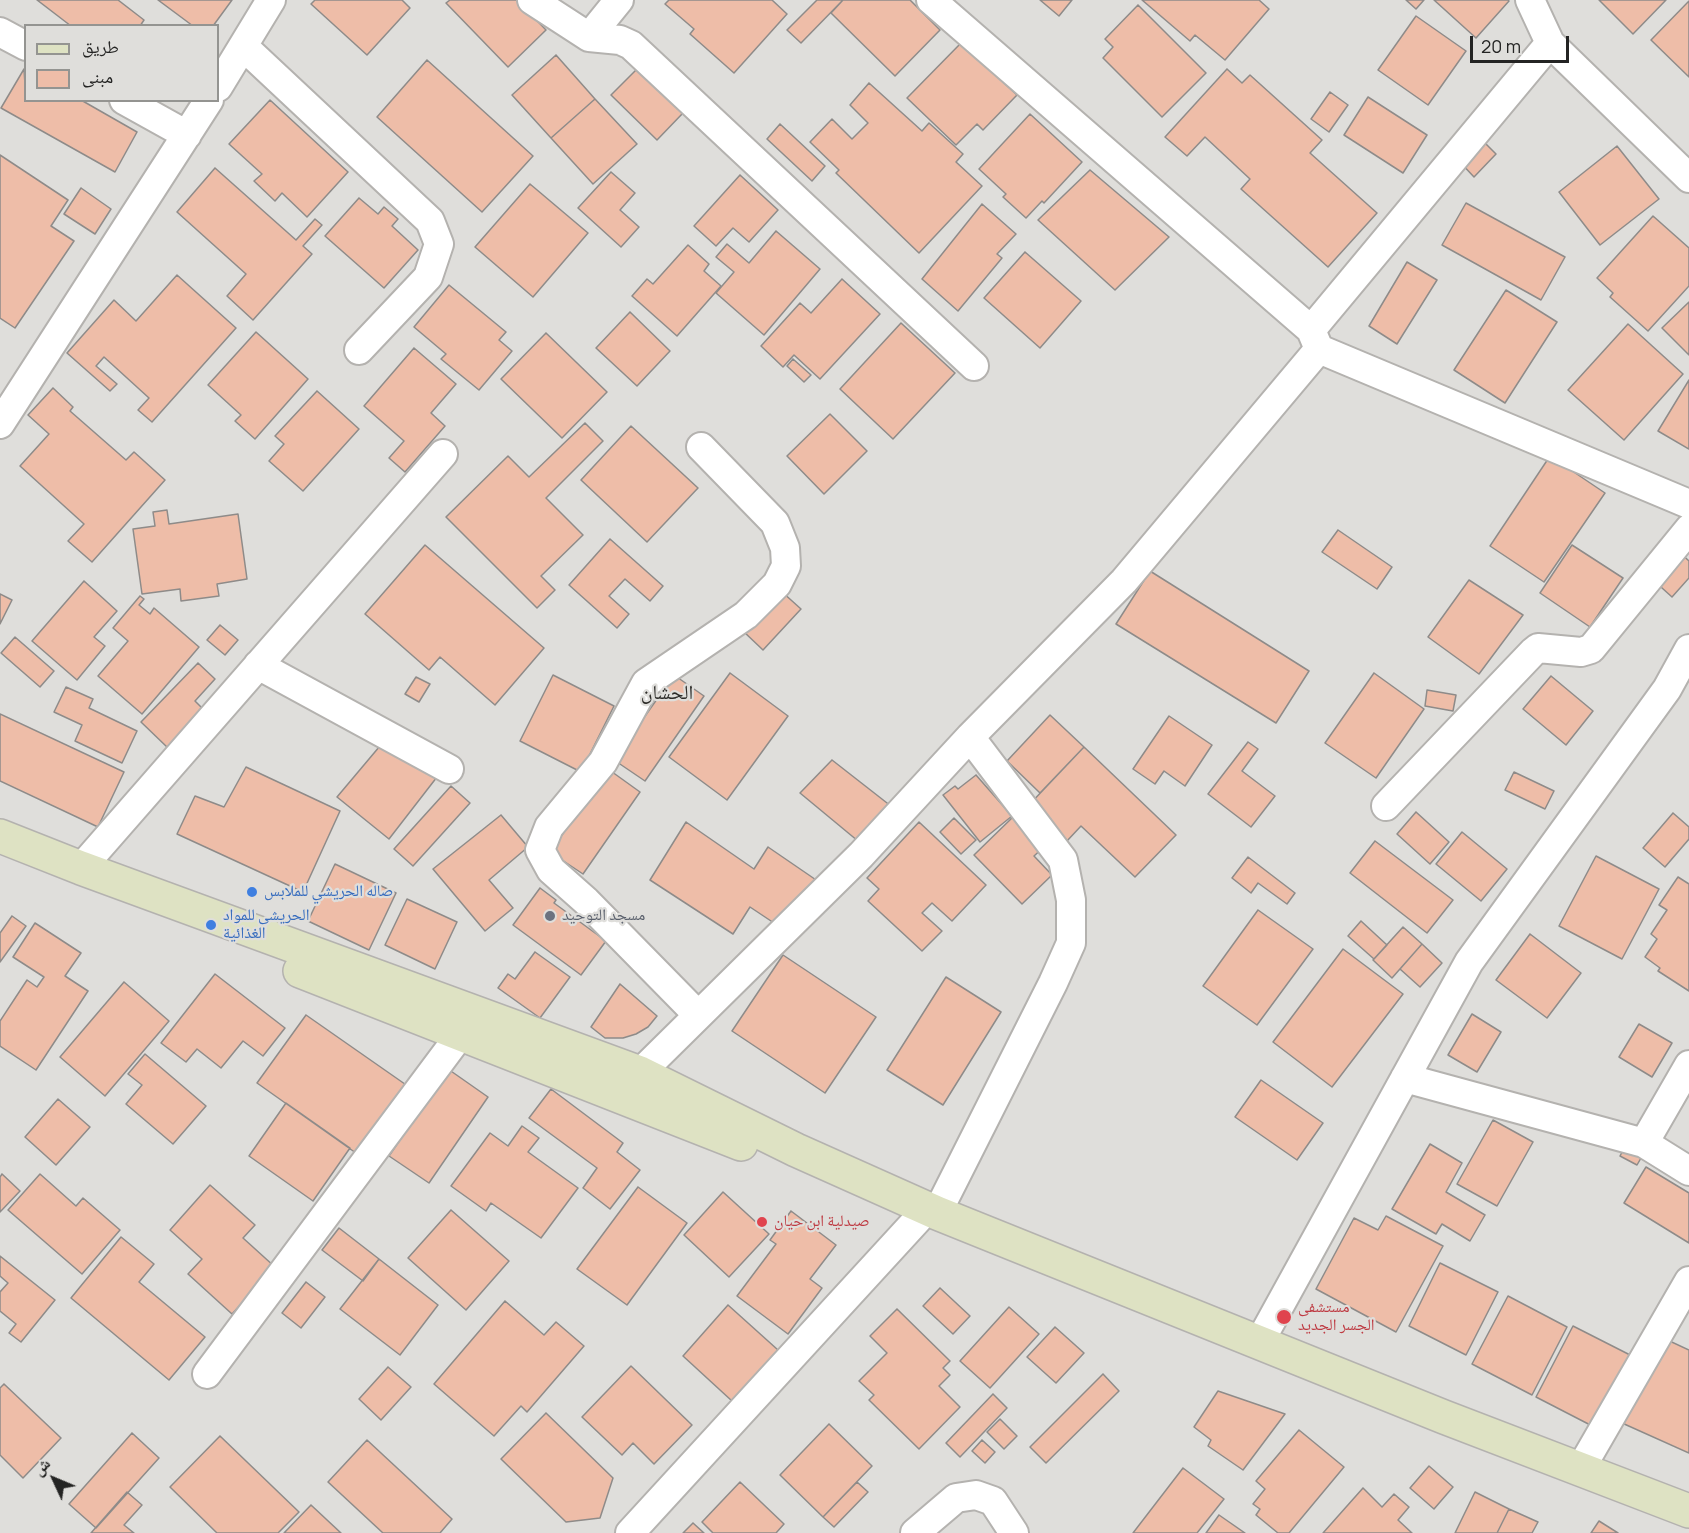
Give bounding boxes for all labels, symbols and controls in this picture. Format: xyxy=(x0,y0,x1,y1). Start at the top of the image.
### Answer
legend xyxy=(24,24,219,102)
scale bar xyxy=(1473,24,1572,62)
text: طريق xyxy=(82,34,119,58)
text: 20 m xyxy=(1481,34,1521,58)
text: مبنى xyxy=(82,64,113,88)
district label: الحشان xyxy=(641,681,693,705)
place label: صاله الحريشي للملابس xyxy=(264,882,393,902)
marker: صاله الحريشي للملابس xyxy=(245,885,259,899)
place label: الحريشي للمواد الغذائية xyxy=(223,906,309,944)
place label: مسجد التوحيد xyxy=(562,906,645,926)
marker: مسجد التوحيد xyxy=(543,909,557,923)
marker: الحريشي للمواد الغذائية xyxy=(204,918,218,932)
place label: صيدلية ابن حيان xyxy=(774,1212,870,1232)
marker: صيدلية ابن حيان xyxy=(755,1215,769,1229)
place label: مستشفى الجسر الجديد xyxy=(1298,1298,1375,1336)
marker: مستشفى الجسر الجديد xyxy=(1275,1308,1293,1326)
north arrow xyxy=(24,1449,84,1509)
text: ش xyxy=(27,1453,55,1480)

